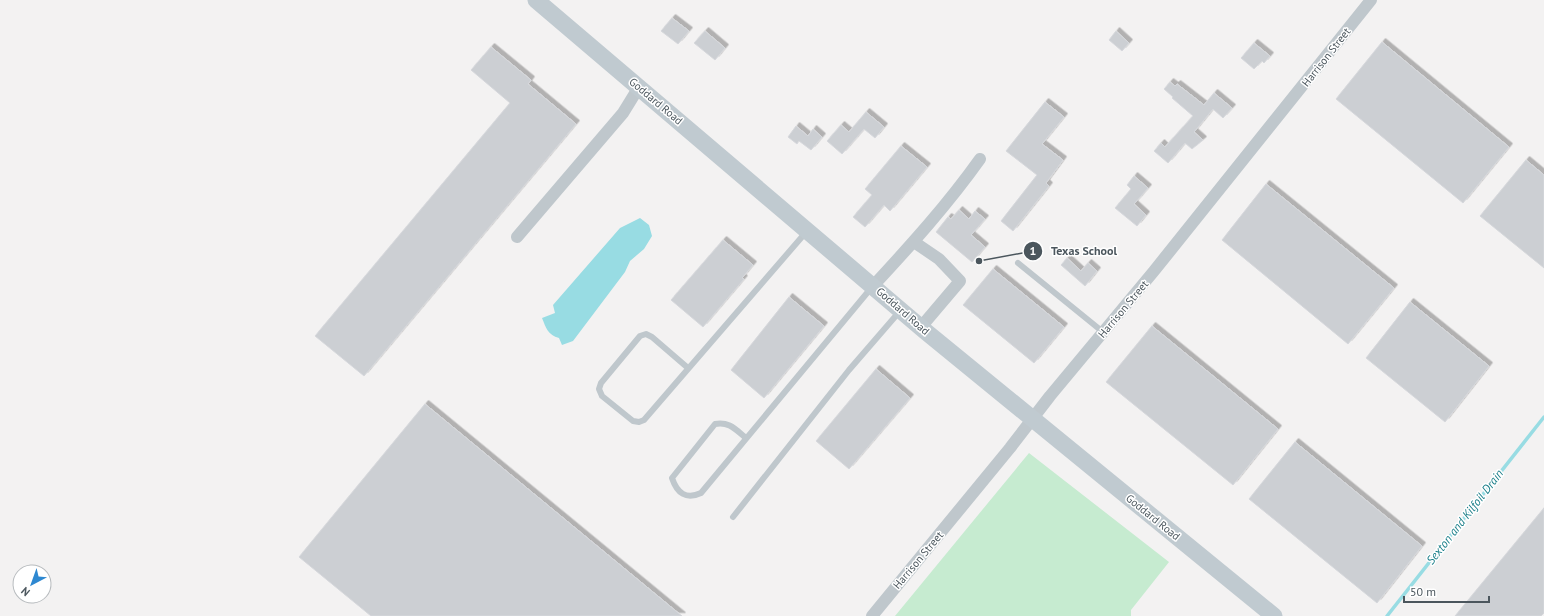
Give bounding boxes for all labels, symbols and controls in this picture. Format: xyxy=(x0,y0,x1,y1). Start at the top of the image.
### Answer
street label: Harrison Street xyxy=(1299,25,1353,89)
street label: Goddard Road xyxy=(626,74,686,128)
callout: Texas School xyxy=(1023,239,1125,263)
text: 1 xyxy=(1030,243,1036,258)
text: Texas School xyxy=(1051,243,1117,258)
street label: Harrison Street xyxy=(1095,277,1151,341)
street label: Goddard Road xyxy=(874,284,932,338)
water label: Sexton and Kilfoil Drain xyxy=(1423,466,1506,567)
street label: Goddard Road xyxy=(1123,491,1183,543)
street label: Harrison Street xyxy=(890,528,946,592)
north arrow xyxy=(12,564,52,604)
scale bar xyxy=(1404,578,1489,604)
text: N xyxy=(18,584,33,599)
text: 50 m xyxy=(1410,584,1436,599)

